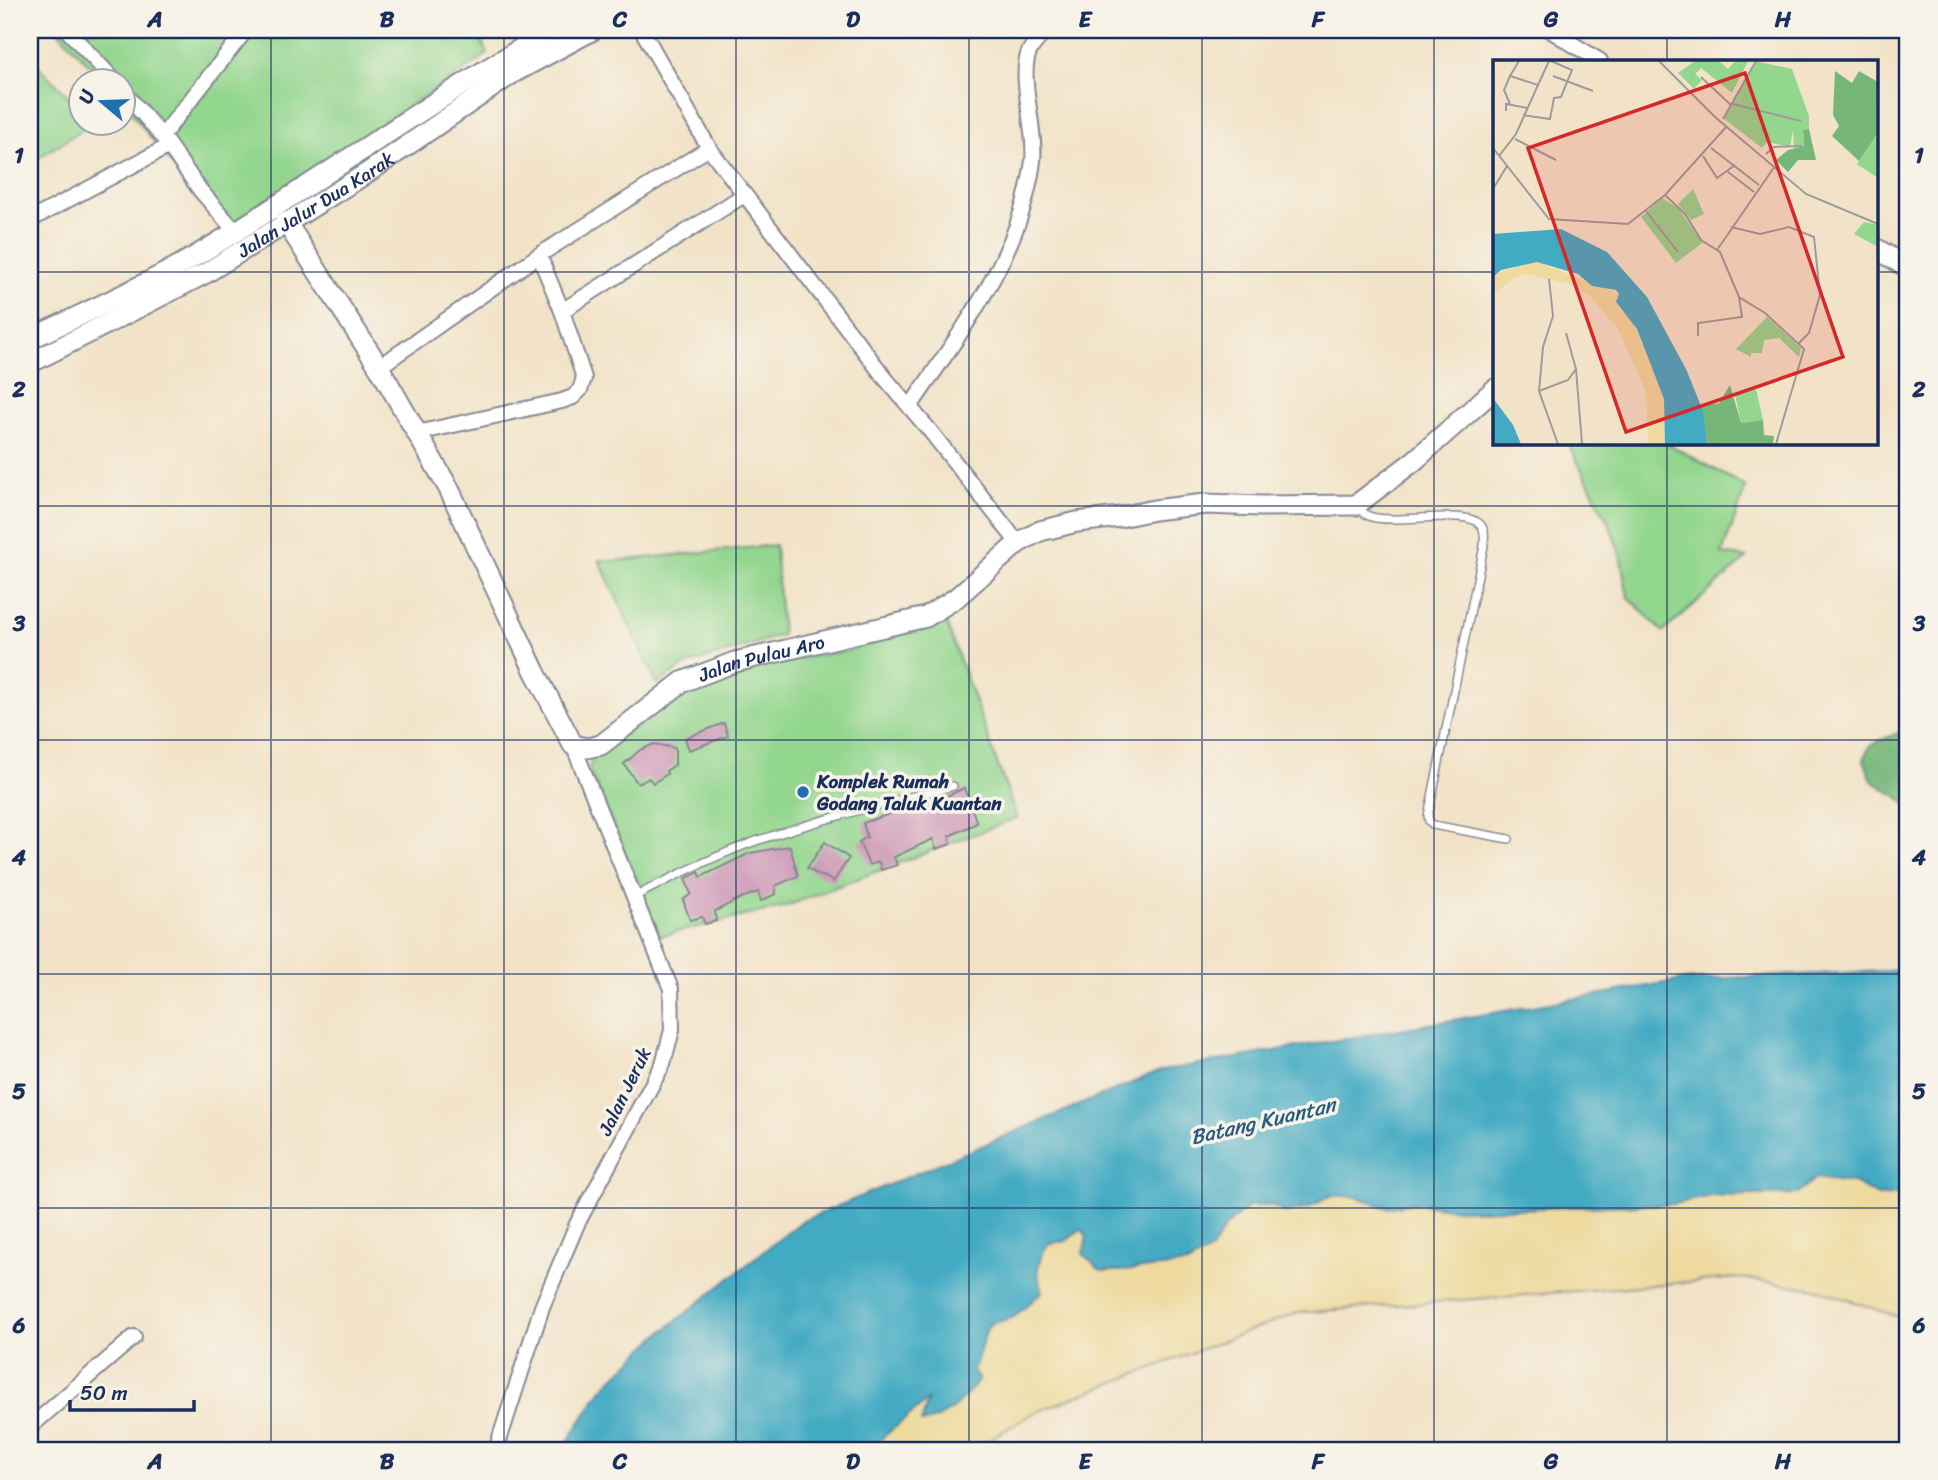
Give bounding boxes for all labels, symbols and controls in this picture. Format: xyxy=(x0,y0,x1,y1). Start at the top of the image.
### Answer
text: A xyxy=(146,0,163,40)
text: B xyxy=(380,0,395,40)
text: C xyxy=(612,0,628,40)
text: D xyxy=(846,0,861,40)
text: E xyxy=(1079,0,1094,40)
text: F xyxy=(1311,0,1326,40)
text: G xyxy=(1543,0,1559,40)
text: H xyxy=(1774,0,1792,40)
inset map xyxy=(1493,60,1878,444)
north arrow xyxy=(66,66,136,136)
text: U xyxy=(69,84,105,108)
text: 1 xyxy=(14,135,24,176)
text: 1 xyxy=(1914,135,1924,176)
street label: Jalan Jalur Dua Karak xyxy=(230,143,401,267)
text: 2 xyxy=(11,369,26,410)
text: 2 xyxy=(1911,369,1926,410)
text: 3 xyxy=(12,603,26,644)
text: 3 xyxy=(1912,603,1926,644)
street label: Jalan Pulau Aro xyxy=(693,625,828,692)
place label: Komplek Rumah Godang Taluk Kuantan xyxy=(816,765,1002,820)
marker: Komplek Rumah Godang Taluk Kuantan xyxy=(795,784,811,800)
text: 4 xyxy=(11,837,27,878)
text: 4 xyxy=(1911,837,1927,878)
street label: Jalan Jeruk xyxy=(588,1041,660,1142)
text: 5 xyxy=(12,1071,26,1112)
text: 5 xyxy=(1912,1071,1926,1112)
water label: Batang Kuantan xyxy=(1187,1085,1342,1156)
text: 6 xyxy=(11,1305,26,1346)
text: 6 xyxy=(1911,1305,1926,1346)
scale bar xyxy=(70,1368,194,1412)
text: 50 m xyxy=(80,1374,128,1412)
text: A xyxy=(146,1441,163,1480)
text: B xyxy=(380,1441,395,1480)
text: C xyxy=(612,1441,628,1480)
text: D xyxy=(846,1441,861,1480)
text: E xyxy=(1079,1441,1094,1480)
text: F xyxy=(1311,1441,1326,1480)
text: G xyxy=(1543,1441,1559,1480)
text: H xyxy=(1774,1441,1792,1480)

